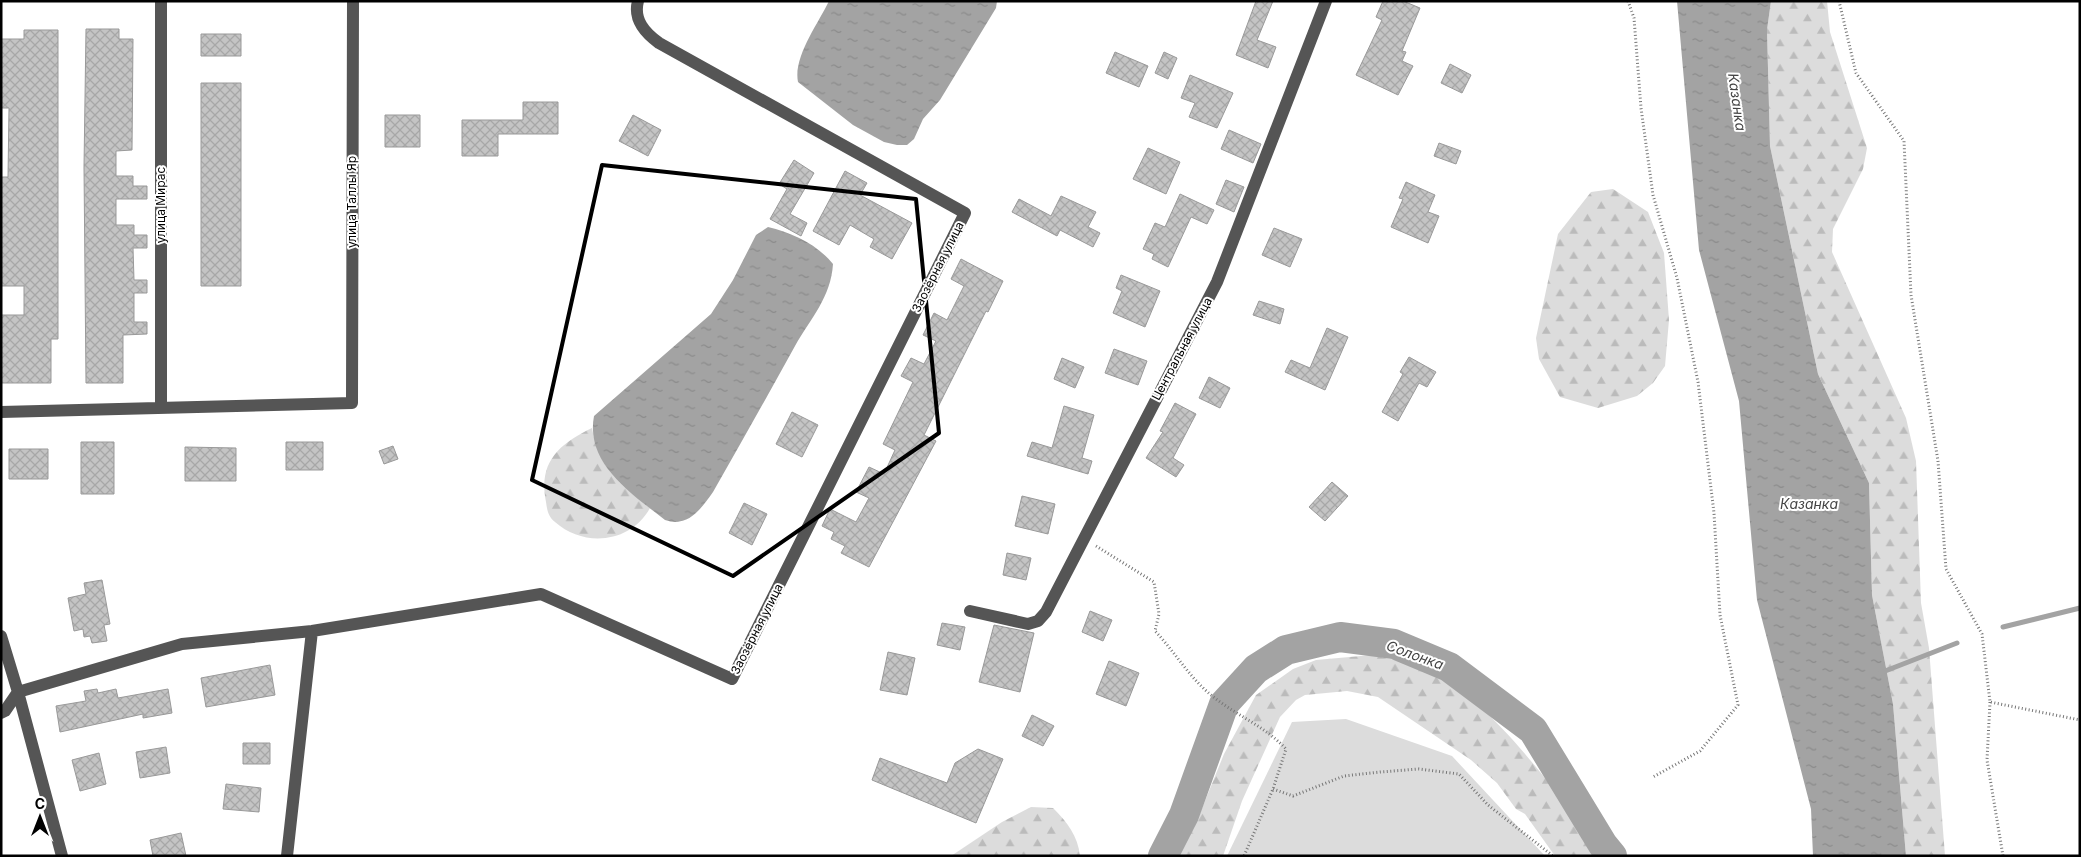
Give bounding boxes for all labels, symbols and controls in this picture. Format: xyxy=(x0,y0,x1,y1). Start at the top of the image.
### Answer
water label: Казанка xyxy=(1725,72,1750,132)
street label: улица Таллы Яр xyxy=(344,156,359,248)
street label: улица Мирас xyxy=(153,167,168,243)
street label: Заозёрная улица xyxy=(908,219,967,315)
street label: Центральная улица xyxy=(1148,295,1215,403)
water label: Казанка xyxy=(1780,495,1838,512)
street label: Заозёрная улица xyxy=(727,581,786,677)
water label: Солонка xyxy=(1384,636,1446,673)
north arrow xyxy=(15,792,65,842)
text: С xyxy=(35,795,45,812)

